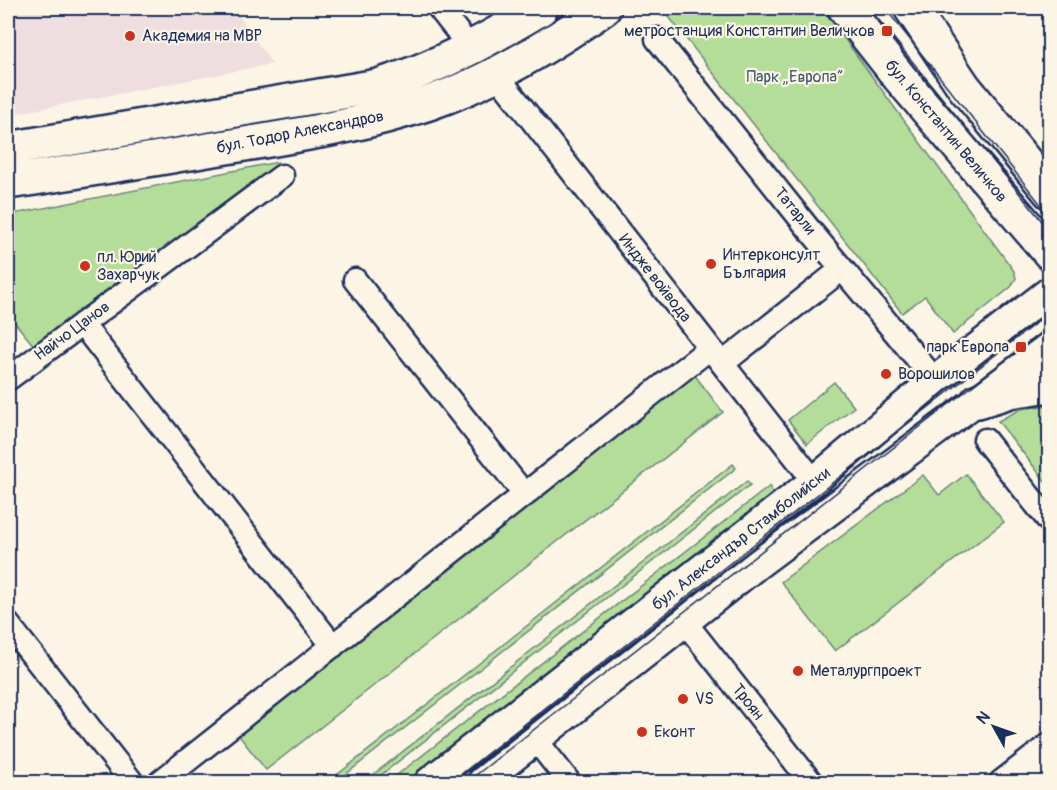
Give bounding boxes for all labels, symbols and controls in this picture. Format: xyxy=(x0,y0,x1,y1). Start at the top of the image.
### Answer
place label: метростанция Константин Величков xyxy=(624,21,875,41)
marker: метростанция Константин Величков xyxy=(880,24,894,38)
place label: Академия на МВР xyxy=(142,26,262,46)
marker: Академия на МВР xyxy=(123,29,137,43)
street label: бул. Константин Величков xyxy=(880,56,1012,206)
park label: Парк „Европа“ xyxy=(746,67,844,87)
street label: бул. Тодор Александров xyxy=(215,106,385,158)
street label: Татарли xyxy=(770,183,820,239)
street label: Индже войвода xyxy=(614,230,696,326)
place label: Интерконсулт България xyxy=(723,245,820,283)
place label: пл. Юрий Захарчук xyxy=(97,247,160,285)
marker: Интерконсулт България xyxy=(704,257,718,271)
marker: пл. Юрий Захарчук xyxy=(78,259,92,273)
street label: Найчо Цанов xyxy=(30,297,114,365)
place label: парк Европа xyxy=(926,337,1009,357)
marker: парк Европа xyxy=(1014,340,1028,354)
place label: Ворошилов xyxy=(898,364,975,384)
marker: Ворошилов xyxy=(879,367,893,381)
street label: бул. Александър Стамболийски xyxy=(648,463,834,615)
place label: Металургпроект xyxy=(810,661,922,681)
marker: Металургпроект xyxy=(791,664,805,678)
street label: Троян xyxy=(728,680,768,724)
place label: VS xyxy=(695,689,714,709)
marker: VS xyxy=(676,692,690,706)
north arrow xyxy=(964,697,1024,757)
text: N xyxy=(972,707,995,729)
place label: Еконт xyxy=(654,722,695,742)
marker: Еконт xyxy=(635,725,649,739)

